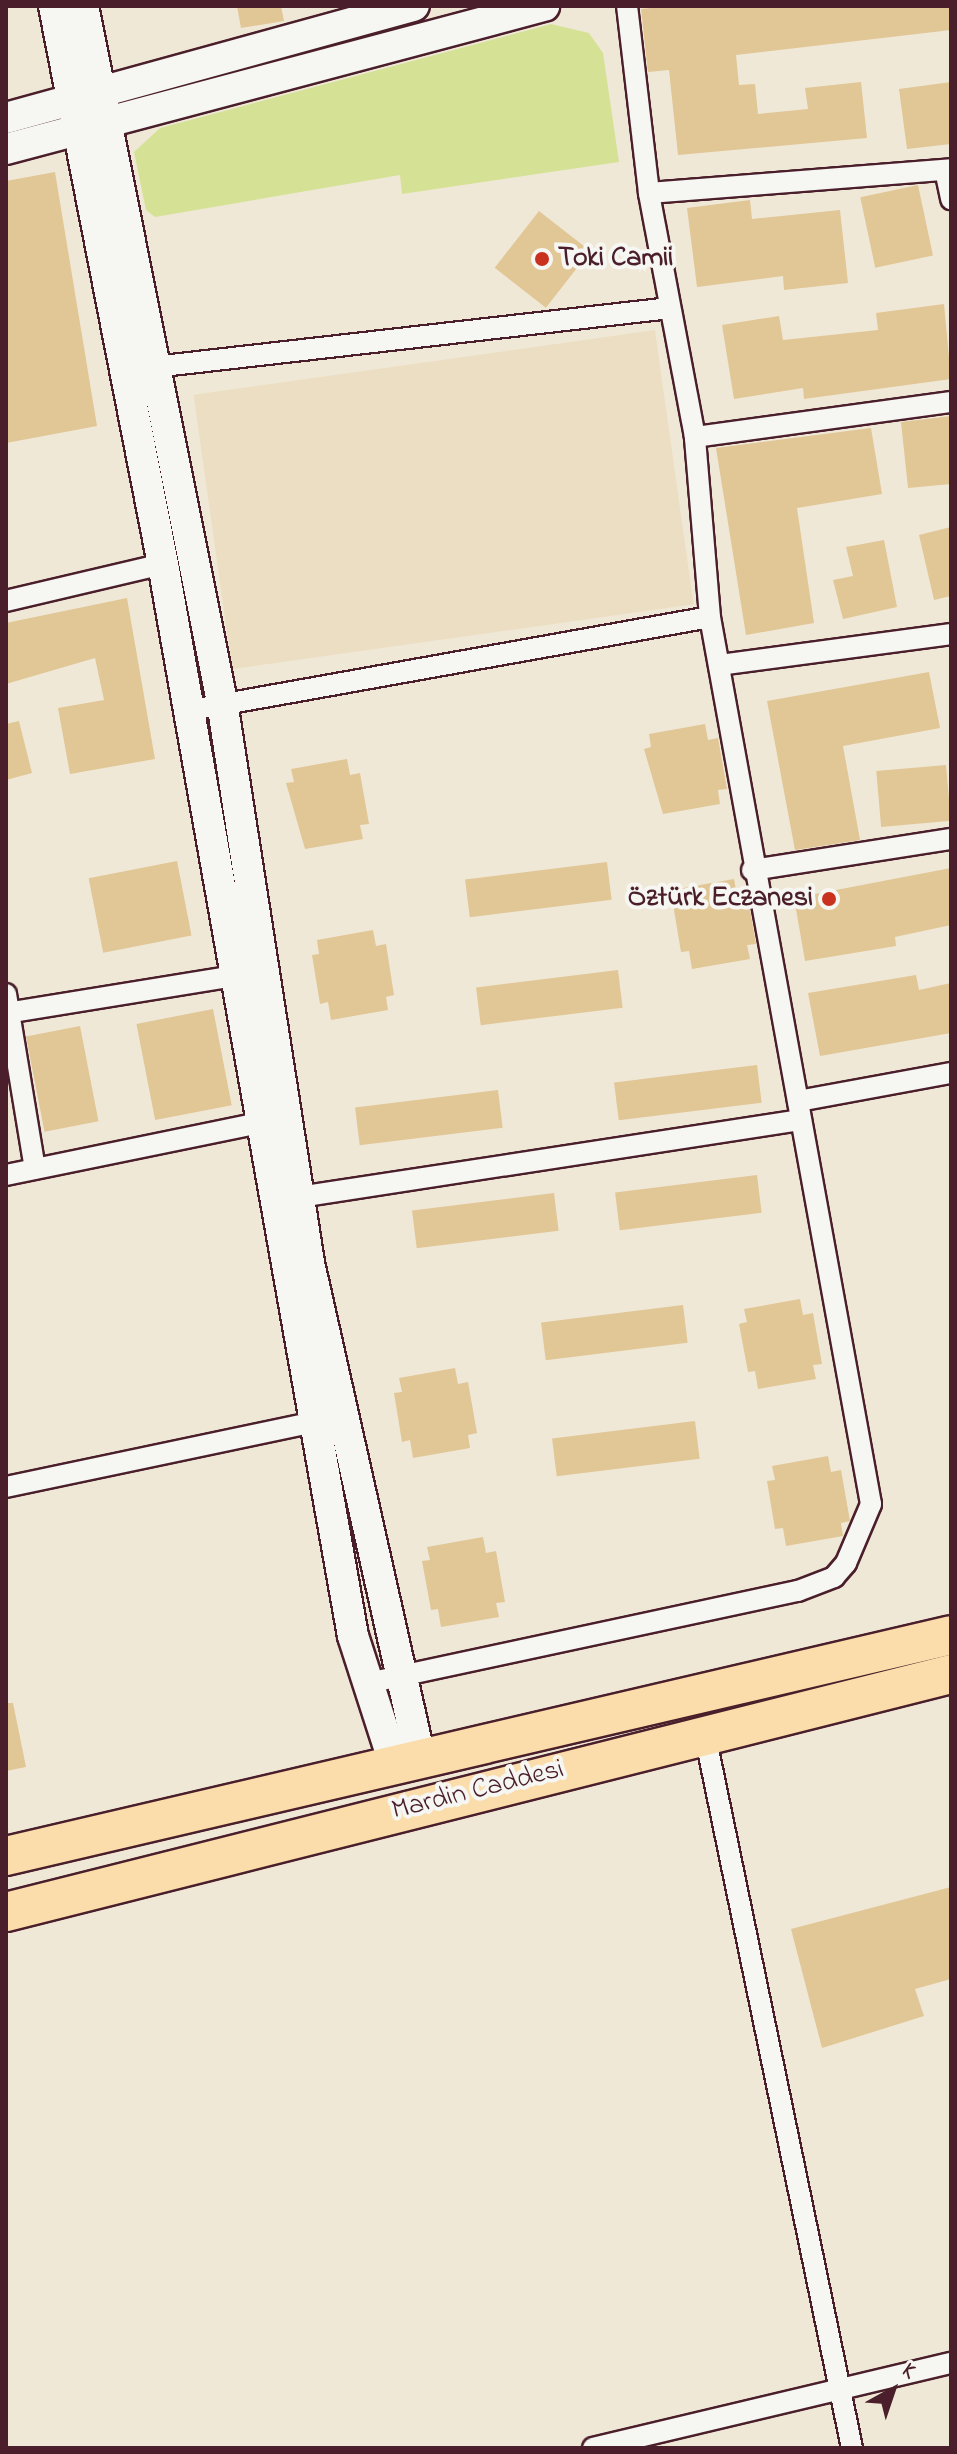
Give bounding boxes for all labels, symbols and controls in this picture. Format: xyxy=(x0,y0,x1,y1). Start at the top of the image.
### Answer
place label: Toki Camii xyxy=(558,242,673,276)
marker: Toki Camii xyxy=(533,250,551,268)
place label: Öztürk Eczanesi xyxy=(628,882,813,916)
marker: Öztürk Eczanesi xyxy=(820,890,838,908)
street label: Mardin Caddesi xyxy=(388,1753,568,1829)
north arrow xyxy=(853,2350,933,2430)
text: K xyxy=(894,2356,923,2387)

